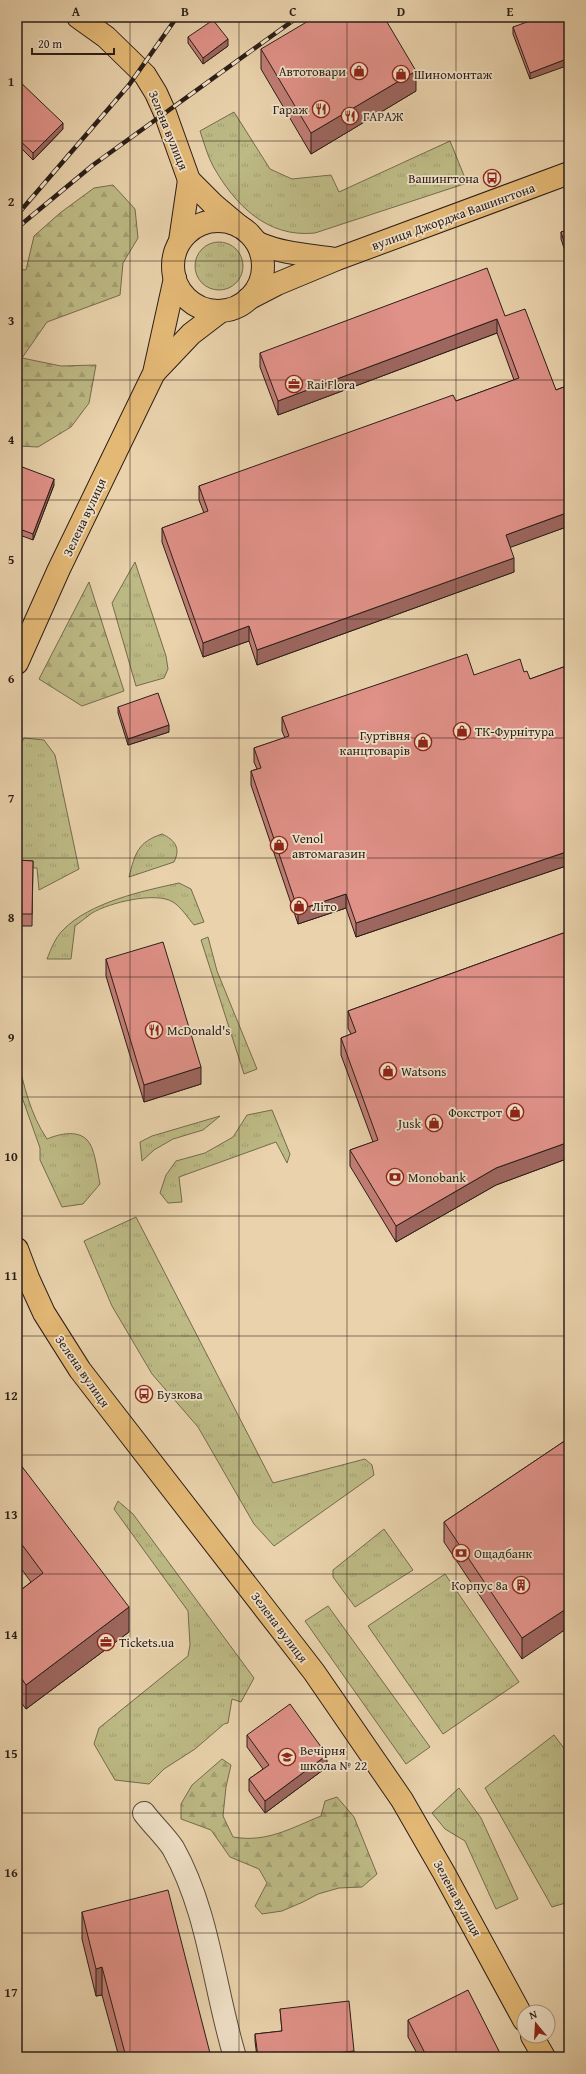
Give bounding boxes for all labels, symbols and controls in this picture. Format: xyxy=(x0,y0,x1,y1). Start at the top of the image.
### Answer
text: A xyxy=(72,2,81,21)
text: B xyxy=(181,2,189,21)
text: C xyxy=(289,2,297,21)
text: D xyxy=(397,2,405,21)
text: E xyxy=(507,2,514,21)
scale bar xyxy=(32,30,114,56)
text: 20 m xyxy=(38,35,62,52)
shop icon: Автотовари xyxy=(349,61,369,81)
place label: Автотовари xyxy=(279,62,346,81)
shop icon: Шиномонтаж xyxy=(391,64,411,84)
place label: Шиномонтаж xyxy=(414,65,493,84)
text: 1 xyxy=(8,72,14,91)
street label: Зелена вулиця xyxy=(144,87,193,173)
restaurant icon: Гараж xyxy=(311,99,331,119)
place label: Гараж xyxy=(273,100,308,119)
restaurant icon: ГАРАЖ xyxy=(340,106,360,126)
place label: ГАРАЖ xyxy=(363,107,404,126)
bus stop icon: Вашингтона xyxy=(482,168,502,188)
place label: Вашингтона xyxy=(408,169,480,188)
street label: вулиця Джорджа Вашингтона xyxy=(369,178,538,255)
text: 2 xyxy=(8,192,15,211)
text: 3 xyxy=(8,311,14,330)
office icon: Rai Flora xyxy=(284,374,304,394)
place label: Rai Flora xyxy=(307,375,356,394)
text: 4 xyxy=(8,430,15,449)
street label: Зелена вулиця xyxy=(58,475,111,560)
text: 5 xyxy=(8,550,15,569)
text: 6 xyxy=(8,669,15,688)
shop icon: ТК-Фурнітура xyxy=(452,721,472,741)
place label: ТК-Фурнітура xyxy=(475,722,555,741)
place label: Гуртівня канцтоварів xyxy=(340,726,410,760)
shop icon: Гуртівня канцтоварів xyxy=(413,732,433,752)
text: 7 xyxy=(8,789,15,808)
place label: Venol автомагазин xyxy=(292,829,366,863)
shop icon: Venol автомагазин xyxy=(269,835,289,855)
shop icon: Літо xyxy=(289,896,309,916)
place label: Літо xyxy=(312,897,337,916)
text: 8 xyxy=(8,908,15,927)
restaurant icon: McDonald's xyxy=(144,1020,164,1040)
place label: McDonald's xyxy=(167,1021,231,1040)
text: 9 xyxy=(8,1028,15,1047)
shop icon: Watsons xyxy=(378,1061,398,1081)
place label: Watsons xyxy=(401,1062,447,1081)
shop icon: Фокстрот xyxy=(505,1102,525,1122)
place label: Фокстрот xyxy=(448,1103,503,1122)
shop icon: Jusk xyxy=(424,1113,444,1133)
place label: Jusk xyxy=(396,1114,421,1133)
text: 10 xyxy=(4,1147,18,1166)
bank icon: Monobank xyxy=(385,1167,405,1187)
place label: Monobank xyxy=(408,1168,466,1187)
text: 11 xyxy=(4,1266,18,1285)
street label: Зелена вулиця xyxy=(51,1331,115,1412)
bus stop icon: Бузкова xyxy=(134,1384,154,1404)
place label: Бузкова xyxy=(157,1385,203,1404)
text: 12 xyxy=(4,1386,18,1405)
text: 13 xyxy=(4,1505,18,1524)
bank icon: Ощадбанк xyxy=(451,1543,471,1563)
place label: Ощадбанк xyxy=(474,1544,533,1563)
building icon: Корпус 8а xyxy=(511,1575,531,1595)
place label: Корпус 8а xyxy=(451,1576,509,1595)
street label: Зелена вулиця xyxy=(247,1588,313,1667)
text: 14 xyxy=(4,1625,18,1644)
office icon: Tickets.ua xyxy=(96,1632,116,1652)
place label: Tickets.ua xyxy=(119,1633,175,1652)
place label: Вечірня школа № 22 xyxy=(300,1741,367,1775)
text: 15 xyxy=(4,1744,18,1763)
school or university icon: Вечірня школа № 22 xyxy=(277,1747,297,1767)
street label: Зелена вулиця xyxy=(429,1857,487,1940)
text: 16 xyxy=(4,1863,18,1882)
text: 17 xyxy=(4,1983,18,2002)
north arrow xyxy=(516,2004,556,2044)
text: N xyxy=(527,2006,539,2023)

